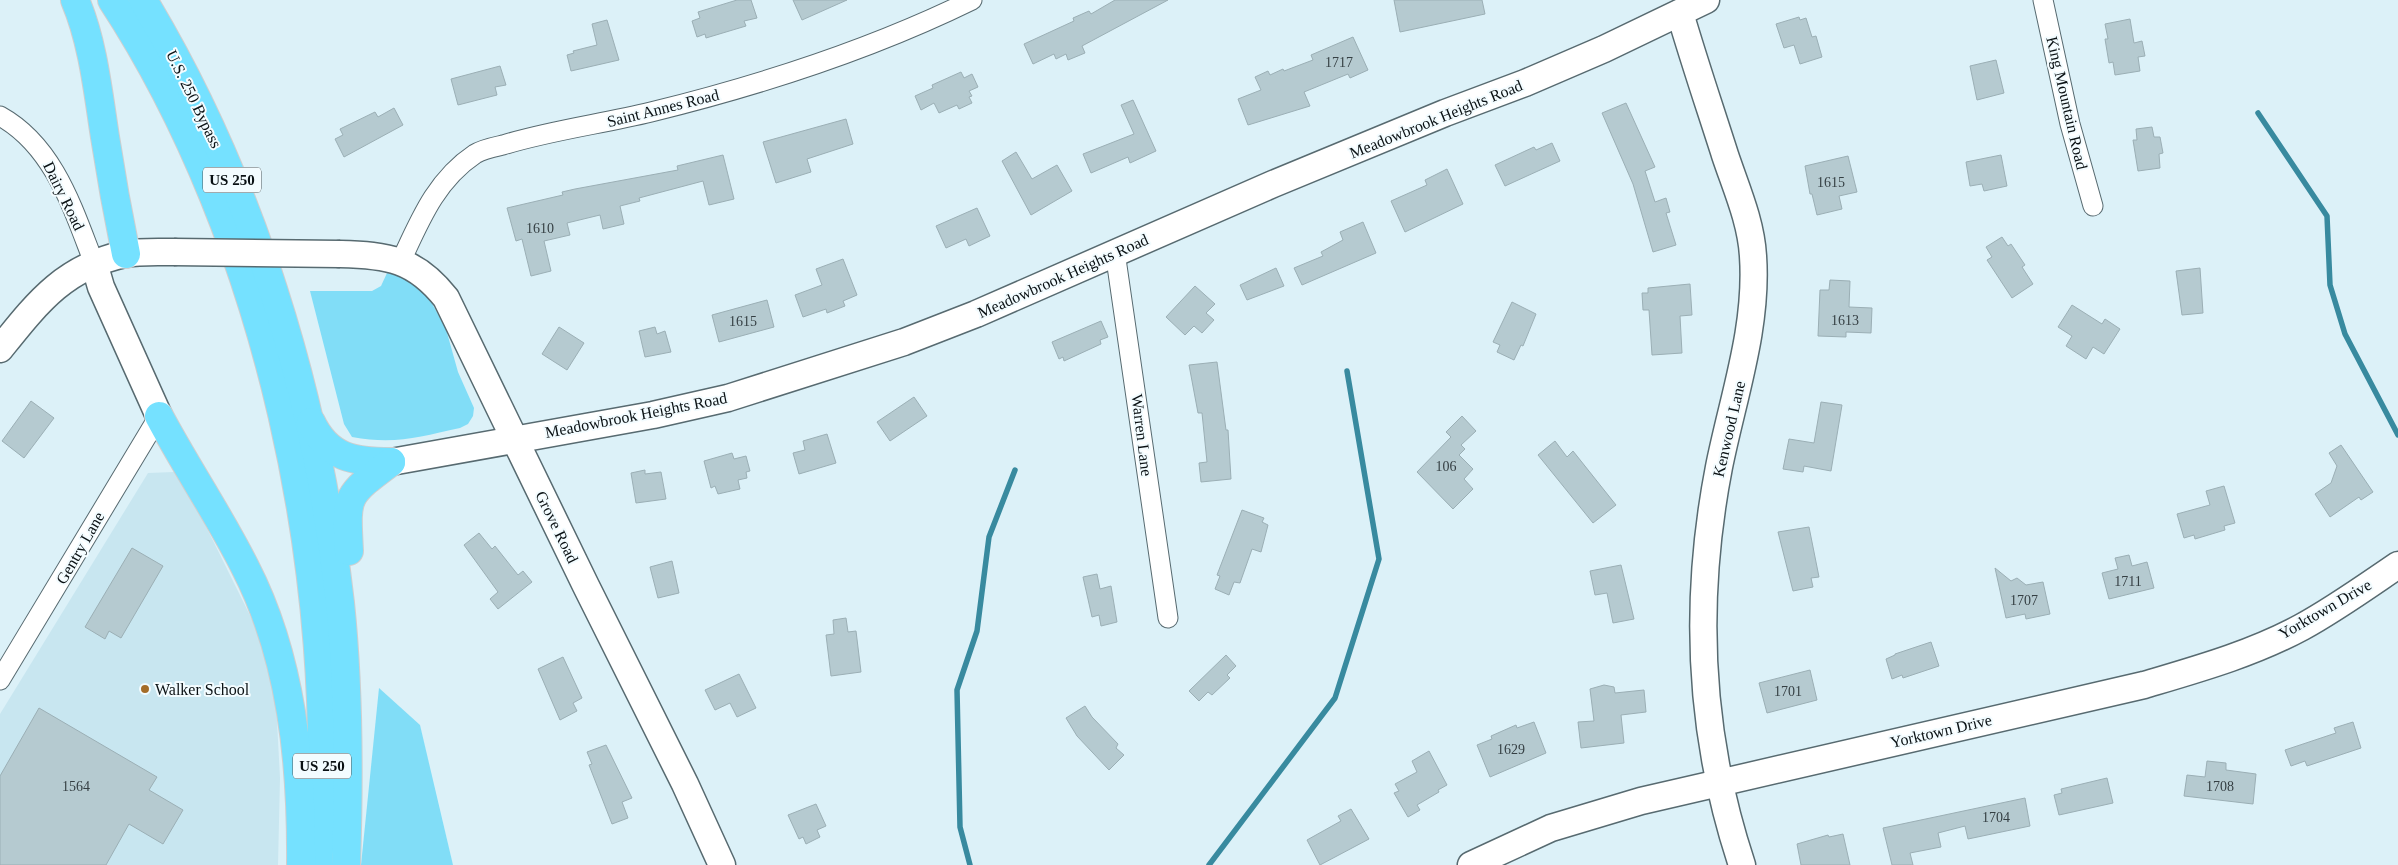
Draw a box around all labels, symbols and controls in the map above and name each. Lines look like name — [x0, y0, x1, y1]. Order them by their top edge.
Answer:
street label: King Mountain Road — [2042, 35, 2091, 171]
street label: U.S. 250 Bypass — [162, 47, 225, 151]
house number: 1717 — [1325, 55, 1353, 70]
street label: Meadowbrook Heights Road — [1347, 76, 1525, 162]
street label: Saint Annes Road — [605, 86, 721, 130]
street label: Dairy Road — [39, 159, 88, 234]
road number: US 250 — [203, 168, 261, 192]
house number: 1615 — [1817, 175, 1845, 190]
house number: 1610 — [526, 221, 554, 236]
street label: Meadowbrook Heights Road — [975, 231, 1151, 322]
house number: 1613 — [1831, 313, 1859, 328]
house number: 1615 — [729, 314, 757, 329]
street label: Kenwood Lane — [1710, 379, 1748, 479]
street label: Meadowbrook Heights Road — [544, 389, 729, 442]
street label: Warren Lane — [1129, 393, 1155, 477]
house number: 106 — [1436, 459, 1457, 474]
street label: Grove Road — [532, 488, 582, 566]
street label: Gentry Lane — [53, 509, 108, 588]
house number: 1711 — [2114, 574, 2142, 589]
street label: Yorktown Drive — [2276, 576, 2374, 642]
house number: 1707 — [2010, 593, 2038, 608]
place label: Walker School — [155, 681, 250, 698]
marker: Walker School — [139, 683, 151, 695]
house number: 1701 — [1774, 684, 1802, 699]
street label: Yorktown Drive — [1889, 711, 1993, 751]
house number: 1629 — [1497, 742, 1525, 757]
road number: US 250 — [293, 754, 351, 778]
house number: 1564 — [62, 779, 90, 794]
house number: 1708 — [2206, 779, 2234, 794]
house number: 1704 — [1982, 810, 2010, 825]

